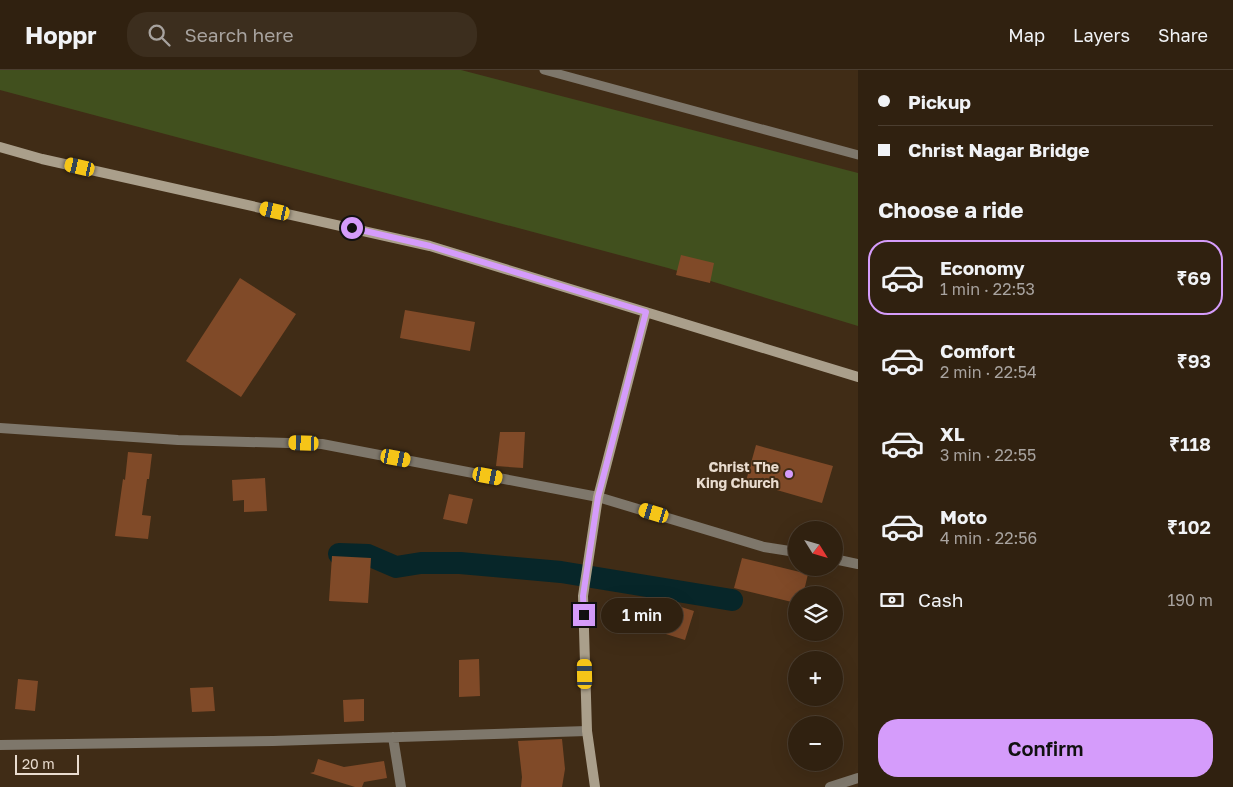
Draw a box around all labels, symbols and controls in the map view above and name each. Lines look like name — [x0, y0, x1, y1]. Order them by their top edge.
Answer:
search box — [127, 12, 477, 57]
text: Hoppr — [25, 20, 97, 49]
icon: search — [145, 21, 173, 49]
text: Search here — [185, 23, 293, 46]
text: Map — [1008, 24, 1045, 46]
text: Layers — [1073, 24, 1130, 46]
text: Share — [1158, 24, 1208, 46]
text: Pickup — [908, 90, 971, 113]
text: Christ Nagar Bridge — [908, 138, 1089, 161]
car — [63, 156, 96, 178]
text: Choose a ride — [878, 196, 1024, 223]
car — [258, 200, 291, 222]
route start — [341, 217, 363, 239]
icon: car — [880, 255, 925, 300]
text: Economy — [940, 256, 1025, 279]
text: ₹69 — [1176, 266, 1211, 289]
text: 1 min · 22:53 — [940, 279, 1035, 299]
icon: car — [880, 338, 925, 383]
text: Comfort — [940, 339, 1015, 362]
text: ₹93 — [1177, 349, 1211, 372]
text: 2 min · 22:54 — [940, 362, 1037, 382]
icon: car — [880, 421, 925, 466]
text: XL — [940, 422, 965, 445]
text: ₹118 — [1169, 432, 1211, 455]
car — [288, 435, 319, 451]
text: 3 min · 22:55 — [940, 445, 1036, 465]
car — [379, 448, 412, 468]
place label: Christ The King Church — [696, 458, 779, 491]
car — [471, 466, 504, 486]
marker: Christ The King Church — [783, 468, 795, 480]
car — [637, 501, 670, 525]
icon: car — [880, 504, 925, 549]
text: Moto — [940, 505, 987, 528]
text: ₹102 — [1167, 515, 1211, 538]
north arrow — [788, 521, 842, 576]
map controls — [788, 521, 843, 771]
text: 4 min · 22:56 — [940, 528, 1037, 548]
button: layers — [788, 586, 843, 641]
icon: cash — [878, 586, 906, 614]
text: Cash — [918, 588, 963, 611]
text: 190 m — [1167, 590, 1213, 610]
callout: 1 min — [602, 598, 684, 632]
route end — [573, 604, 595, 626]
text: 1 min — [622, 605, 662, 625]
button: + — [788, 651, 843, 706]
car — [577, 659, 592, 689]
button: − — [788, 716, 843, 771]
button: Confirm — [878, 719, 1213, 777]
scale bar — [15, 752, 79, 775]
text: 20 m — [22, 755, 55, 772]

